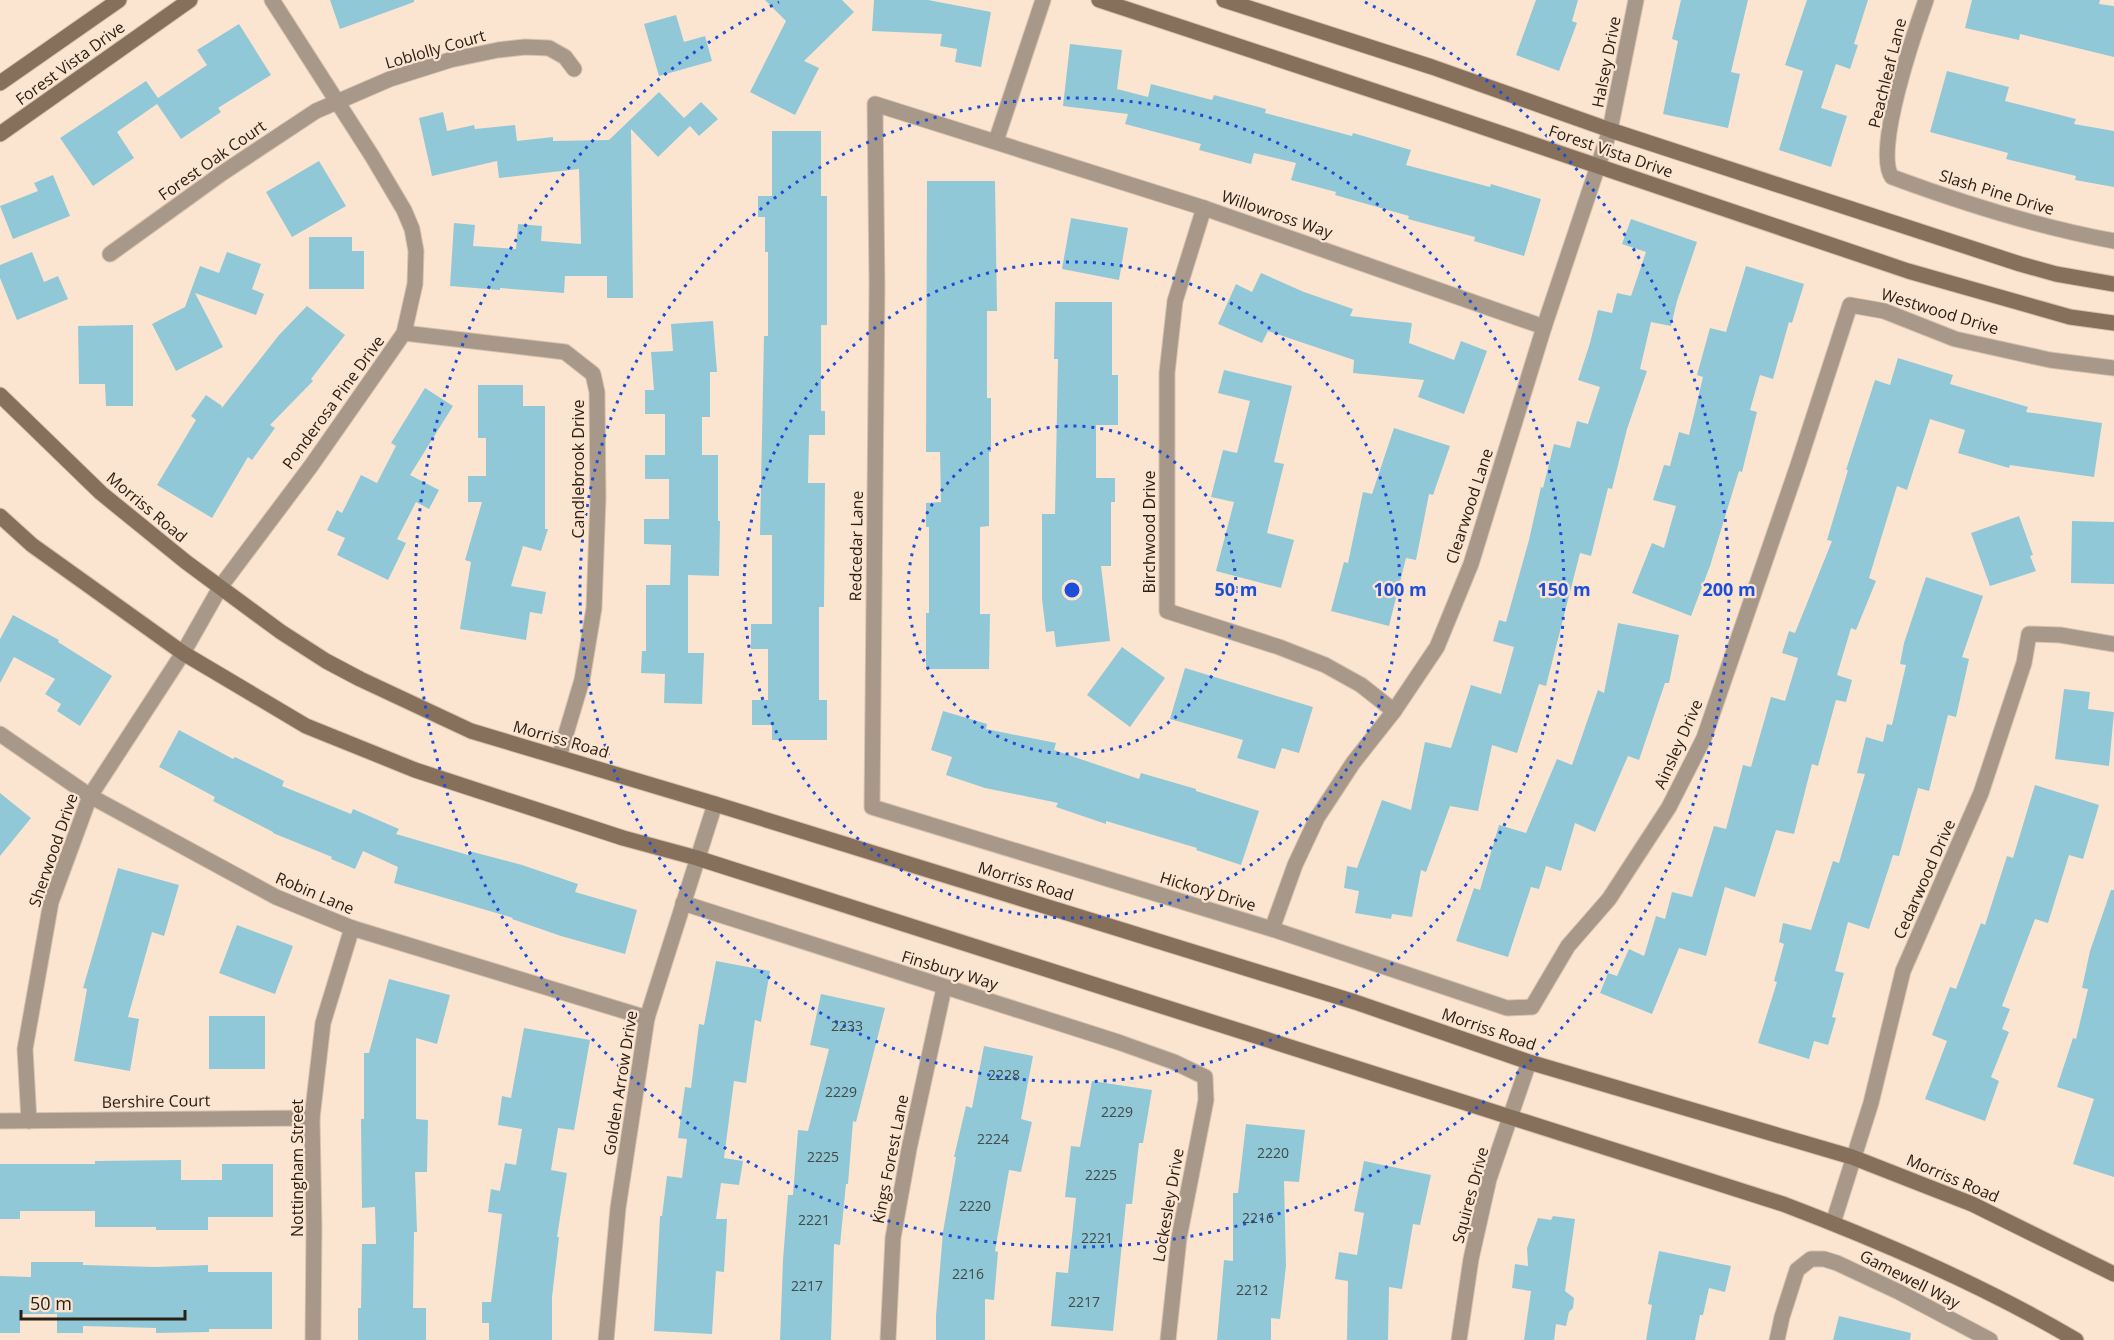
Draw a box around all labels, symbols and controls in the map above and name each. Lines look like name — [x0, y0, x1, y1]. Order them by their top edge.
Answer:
street label: Halsey Drive — [1586, 14, 1626, 110]
street label: Forest Vista Drive — [11, 16, 129, 110]
street label: Peachleaf Lane — [1863, 16, 1911, 130]
street label: Loblolly Court — [382, 24, 488, 74]
street label: Forest Oak Court — [154, 115, 270, 205]
street label: Forest Vista Drive — [1546, 119, 1676, 183]
street label: Slash Pine Drive — [1937, 164, 2057, 220]
street label: Willowross Way — [1218, 185, 1336, 244]
street label: Westwood Drive — [1879, 283, 2001, 339]
street label: Ponderosa Pine Drive — [277, 331, 389, 473]
street label: Candlebrook Drive — [567, 400, 589, 538]
street label: Clearwood Lane — [1440, 445, 1498, 567]
street label: Morriss Road — [102, 467, 192, 547]
street label: Birchwood Drive — [1138, 470, 1160, 594]
street label: Redcedar Lane — [844, 490, 868, 602]
text: 50 m — [1215, 577, 1257, 601]
text: 100 m — [1373, 577, 1427, 601]
text: 150 m — [1537, 577, 1591, 601]
text: 200 m — [1702, 577, 1756, 601]
centre of rings — [1062, 580, 1082, 600]
street label: Ainsley Drive — [1648, 696, 1708, 792]
street label: Morriss Road — [511, 715, 611, 763]
street label: Sherwood Drive — [23, 790, 83, 910]
street label: Cedarwood Drive — [1888, 816, 1960, 942]
street label: Morriss Road — [976, 856, 1076, 906]
street label: Hickory Drive — [1157, 866, 1259, 916]
street label: Robin Lane — [272, 867, 358, 919]
street label: Finsbury Way — [899, 945, 1002, 995]
street label: Morriss Road — [1439, 1003, 1539, 1055]
street label: Golden Arrow Drive — [598, 1009, 642, 1157]
house number: 2233 — [831, 1016, 863, 1035]
house number: 2228 — [988, 1065, 1020, 1084]
house number: 2229 — [825, 1082, 857, 1101]
street label: Bershire Court — [101, 1089, 211, 1113]
street label: Kings Forest Lane — [867, 1093, 913, 1225]
street label: Nottingham Street — [286, 1099, 308, 1237]
house number: 2229 — [1101, 1102, 1133, 1121]
house number: 2224 — [977, 1129, 1009, 1148]
house number: 2220 — [1257, 1143, 1289, 1162]
street label: Squires Drive — [1447, 1144, 1493, 1246]
street label: Lockesley Drive — [1147, 1146, 1189, 1264]
house number: 2225 — [807, 1147, 839, 1166]
street label: Morriss Road — [1903, 1149, 2003, 1207]
house number: 2225 — [1085, 1165, 1117, 1184]
house number: 2220 — [959, 1196, 991, 1215]
house number: 2216 — [1242, 1208, 1274, 1227]
house number: 2221 — [798, 1210, 830, 1229]
house number: 2221 — [1081, 1228, 1113, 1247]
street label: Gamewell Way — [1856, 1244, 1965, 1314]
house number: 2216 — [952, 1264, 984, 1283]
house number: 2217 — [791, 1276, 823, 1295]
house number: 2212 — [1236, 1280, 1268, 1299]
scale bar — [21, 1283, 184, 1321]
text: 50 m — [30, 1291, 72, 1315]
house number: 2217 — [1068, 1292, 1100, 1311]

